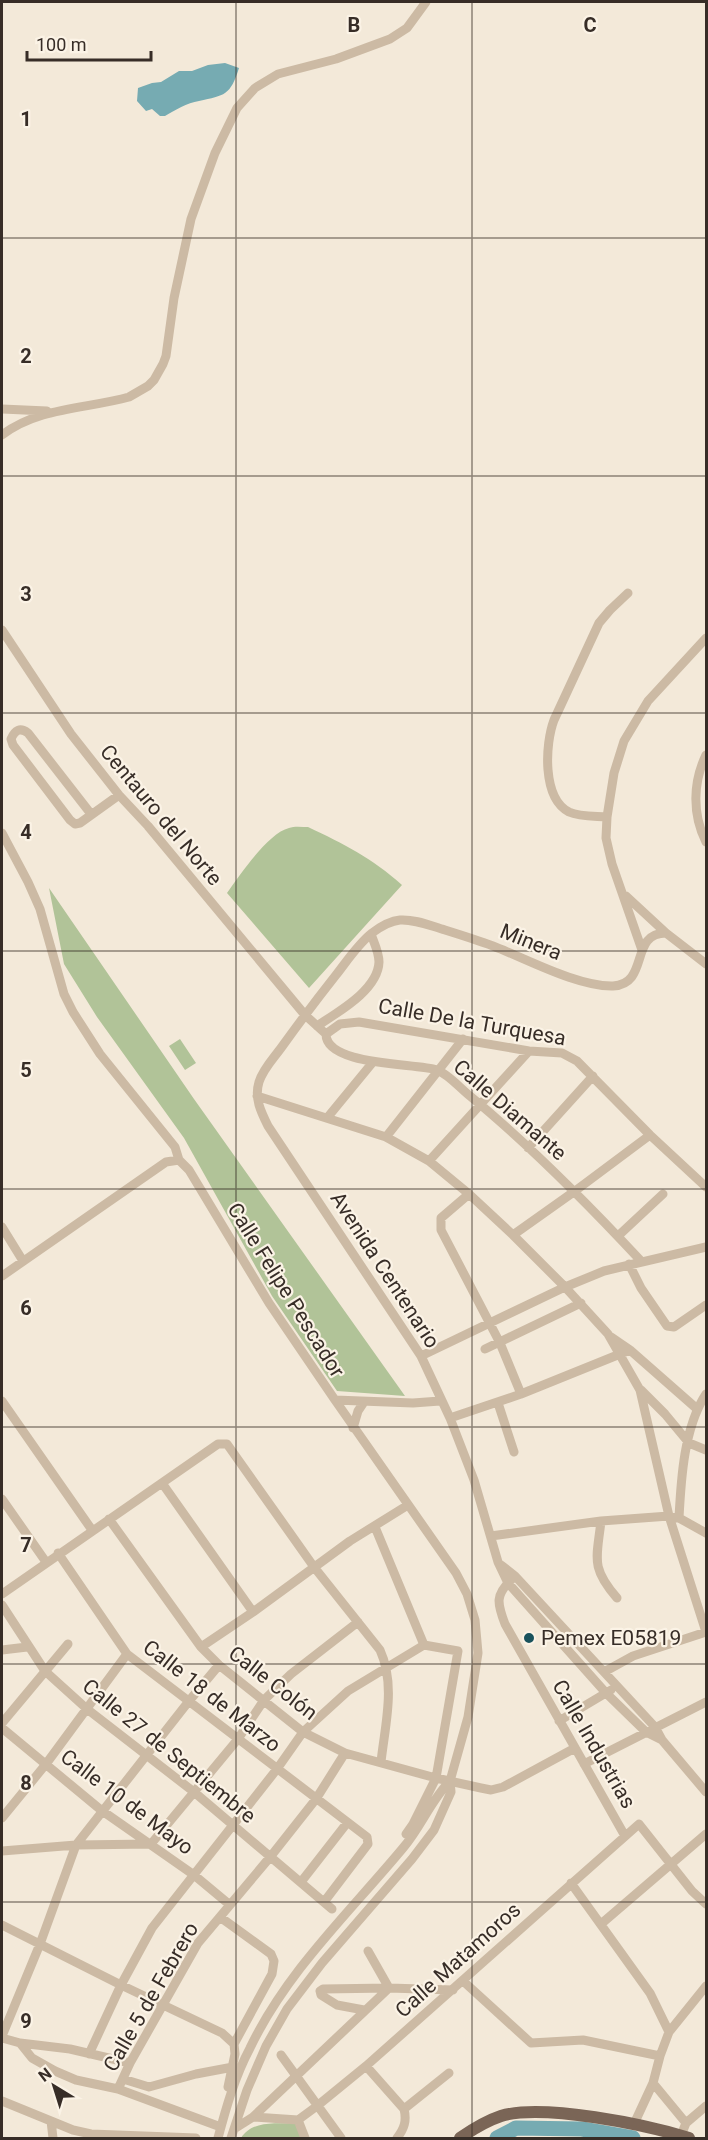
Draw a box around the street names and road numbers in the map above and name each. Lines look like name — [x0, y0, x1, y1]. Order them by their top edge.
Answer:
street label: Centauro del Norte — [95, 740, 227, 890]
street label: Minera — [497, 919, 565, 965]
street label: Calle De la Turquesa — [376, 994, 568, 1050]
street label: Calle Diamante — [449, 1055, 571, 1165]
street label: Avenida Centenario — [326, 1187, 444, 1353]
street label: Calle Felipe Pescador — [223, 1198, 349, 1382]
street label: Calle 18 de Marzo — [139, 1635, 285, 1757]
street label: Calle Colón — [224, 1641, 322, 1725]
street label: Calle 27 de Septiembre — [78, 1674, 260, 1828]
street label: Calle Industrias — [547, 1675, 641, 1813]
street label: Calle 10 de Mayo — [56, 1744, 198, 1860]
street label: Calle Matamoros — [391, 1898, 525, 2022]
street label: Calle 5 de Febrero — [99, 1918, 203, 2076]

